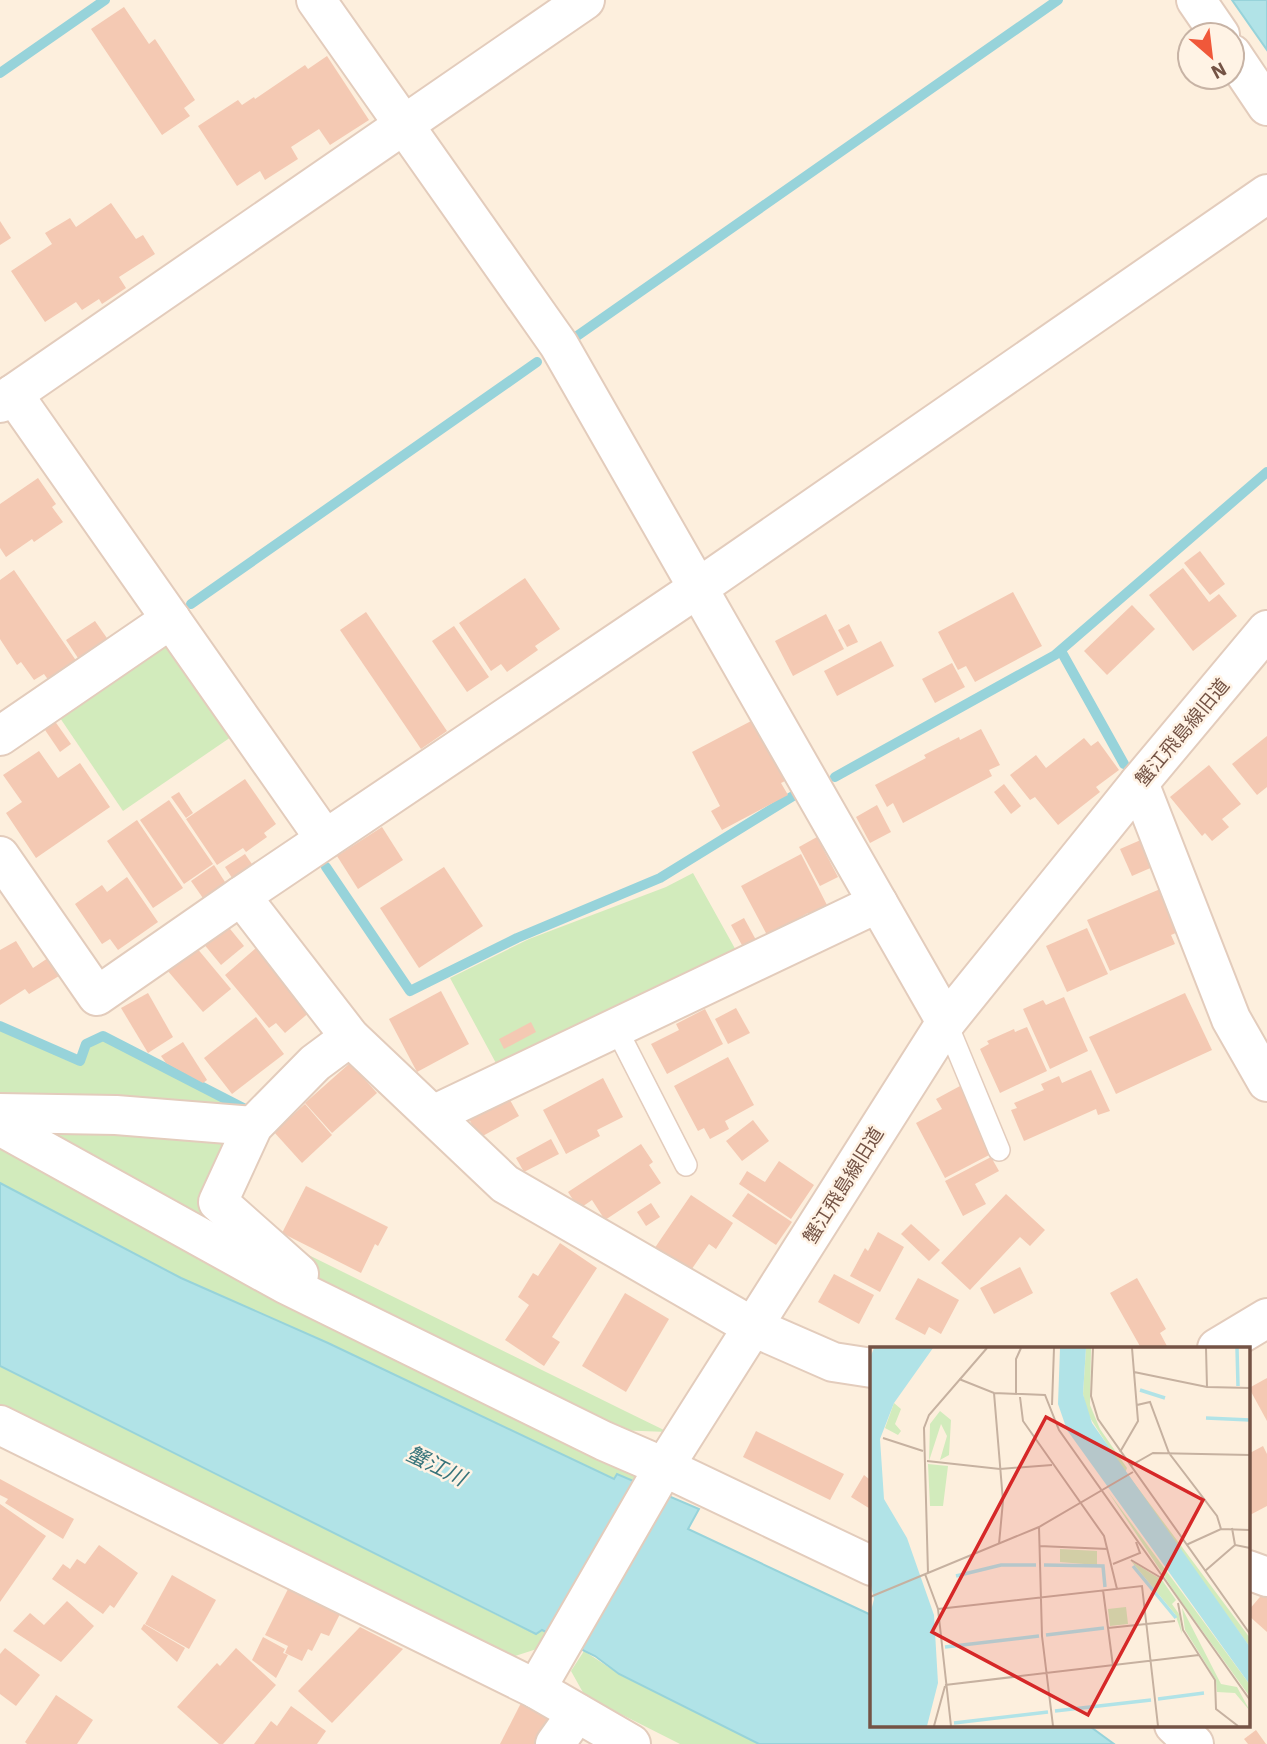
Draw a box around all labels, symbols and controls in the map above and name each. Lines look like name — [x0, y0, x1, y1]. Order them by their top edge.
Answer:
north arrow — [1176, 21, 1246, 91]
text: N — [1207, 57, 1231, 85]
street label: 蟹江飛島線旧道 — [1130, 673, 1234, 791]
street label: 蟹江飛島線旧道 — [798, 1122, 888, 1248]
inset map — [870, 1347, 1250, 1726]
water label: 蟹江川 — [402, 1439, 473, 1492]

